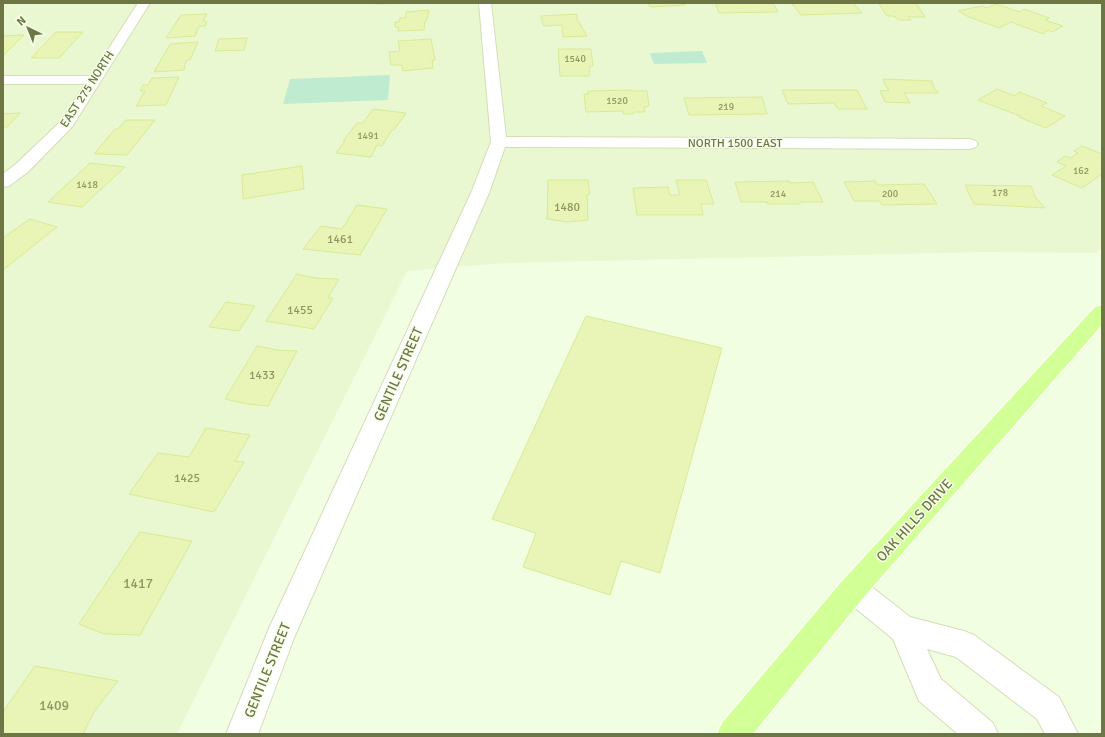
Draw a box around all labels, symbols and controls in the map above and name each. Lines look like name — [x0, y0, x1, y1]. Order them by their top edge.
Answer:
north arrow — [8, 8, 48, 48]
text: N — [14, 14, 29, 28]
street label: EAST 275 NORTH — [57, 48, 118, 130]
house number: 1540 — [564, 53, 586, 65]
house number: 1520 — [606, 95, 628, 107]
house number: 219 — [718, 101, 734, 113]
house number: 1491 — [357, 130, 379, 142]
street label: NORTH 1500 EAST — [688, 136, 782, 151]
house number: 162 — [1073, 165, 1089, 177]
house number: 1418 — [76, 179, 98, 191]
house number: 178 — [992, 187, 1008, 199]
house number: 214 — [770, 188, 787, 200]
house number: 200 — [882, 188, 898, 200]
house number: 1480 — [554, 200, 580, 215]
house number: 1461 — [327, 232, 353, 247]
house number: 1455 — [287, 303, 313, 318]
street label: GENTILE STREET — [370, 324, 427, 424]
house number: 1433 — [249, 368, 275, 383]
house number: 1425 — [174, 471, 200, 486]
street label: OAK HILLS DRIVE — [873, 475, 956, 565]
house number: 1417 — [123, 575, 153, 592]
street label: GENTILE STREET — [241, 620, 294, 720]
house number: 1409 — [39, 697, 69, 714]

